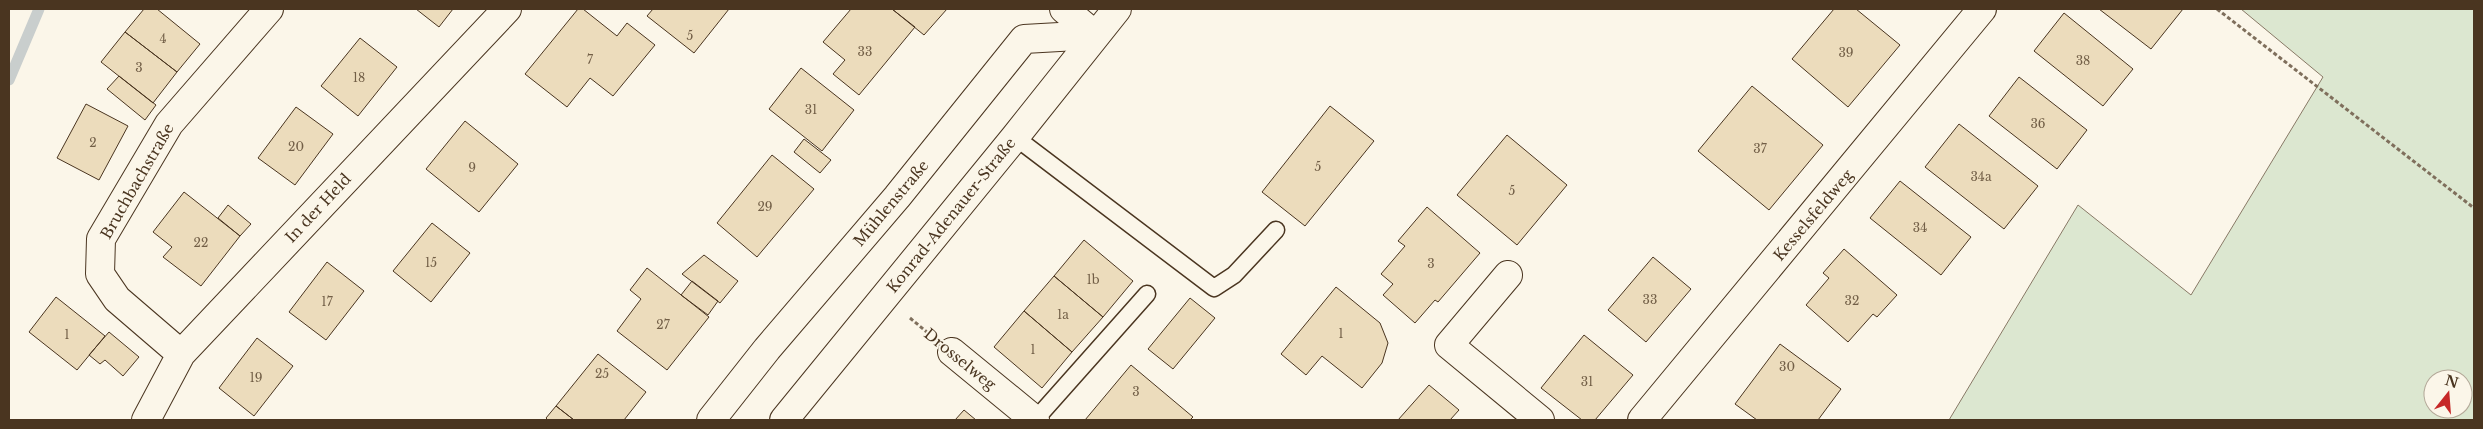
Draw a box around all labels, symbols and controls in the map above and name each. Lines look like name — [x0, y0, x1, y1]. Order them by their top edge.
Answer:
house number: 5 — [687, 28, 694, 43]
house number: 4 — [159, 31, 167, 46]
house number: 33 — [858, 44, 872, 59]
house number: 39 — [1838, 45, 1854, 60]
house number: 7 — [587, 52, 594, 67]
house number: 38 — [2076, 53, 2090, 68]
house number: 3 — [135, 60, 143, 75]
house number: 18 — [353, 70, 365, 85]
house number: 31 — [805, 102, 817, 117]
house number: 36 — [2030, 116, 2046, 131]
street label: Bruchbachstraße — [96, 120, 178, 242]
street label: Konrad-Adenauer-Straße — [883, 134, 1019, 296]
house number: 2 — [89, 135, 97, 150]
house number: 20 — [288, 139, 304, 154]
house number: 37 — [1753, 141, 1768, 156]
street label: Mühlenstraße — [849, 156, 933, 250]
house number: 5 — [1315, 159, 1322, 174]
house number: 9 — [468, 160, 476, 175]
street label: Kesselsfeldweg — [1769, 165, 1857, 265]
street label: In der Held — [281, 169, 355, 247]
house number: 34a — [1970, 169, 1992, 184]
house number: 5 — [1509, 183, 1516, 198]
house number: 29 — [757, 199, 773, 214]
house number: 34 — [1913, 220, 1927, 235]
house number: 22 — [194, 235, 208, 250]
house number: 15 — [425, 255, 437, 270]
house number: 3 — [1427, 256, 1435, 271]
house number: 1b — [1086, 272, 1100, 287]
house number: 33 — [1643, 292, 1657, 307]
house number: 32 — [1845, 293, 1859, 308]
house number: 17 — [321, 294, 334, 309]
house number: 1a — [1057, 307, 1069, 322]
house number: 27 — [656, 317, 671, 332]
street label: Drosselweg — [920, 324, 1001, 394]
house number: 1 — [1338, 326, 1344, 341]
house number: 1 — [64, 327, 70, 342]
house number: 1 — [1030, 342, 1036, 357]
house number: 30 — [1779, 359, 1795, 374]
house number: 25 — [595, 366, 609, 381]
north arrow — [2423, 369, 2473, 419]
house number: 19 — [249, 370, 263, 385]
text: N — [2443, 371, 2461, 392]
house number: 31 — [1581, 374, 1593, 389]
house number: 3 — [1132, 384, 1140, 399]

